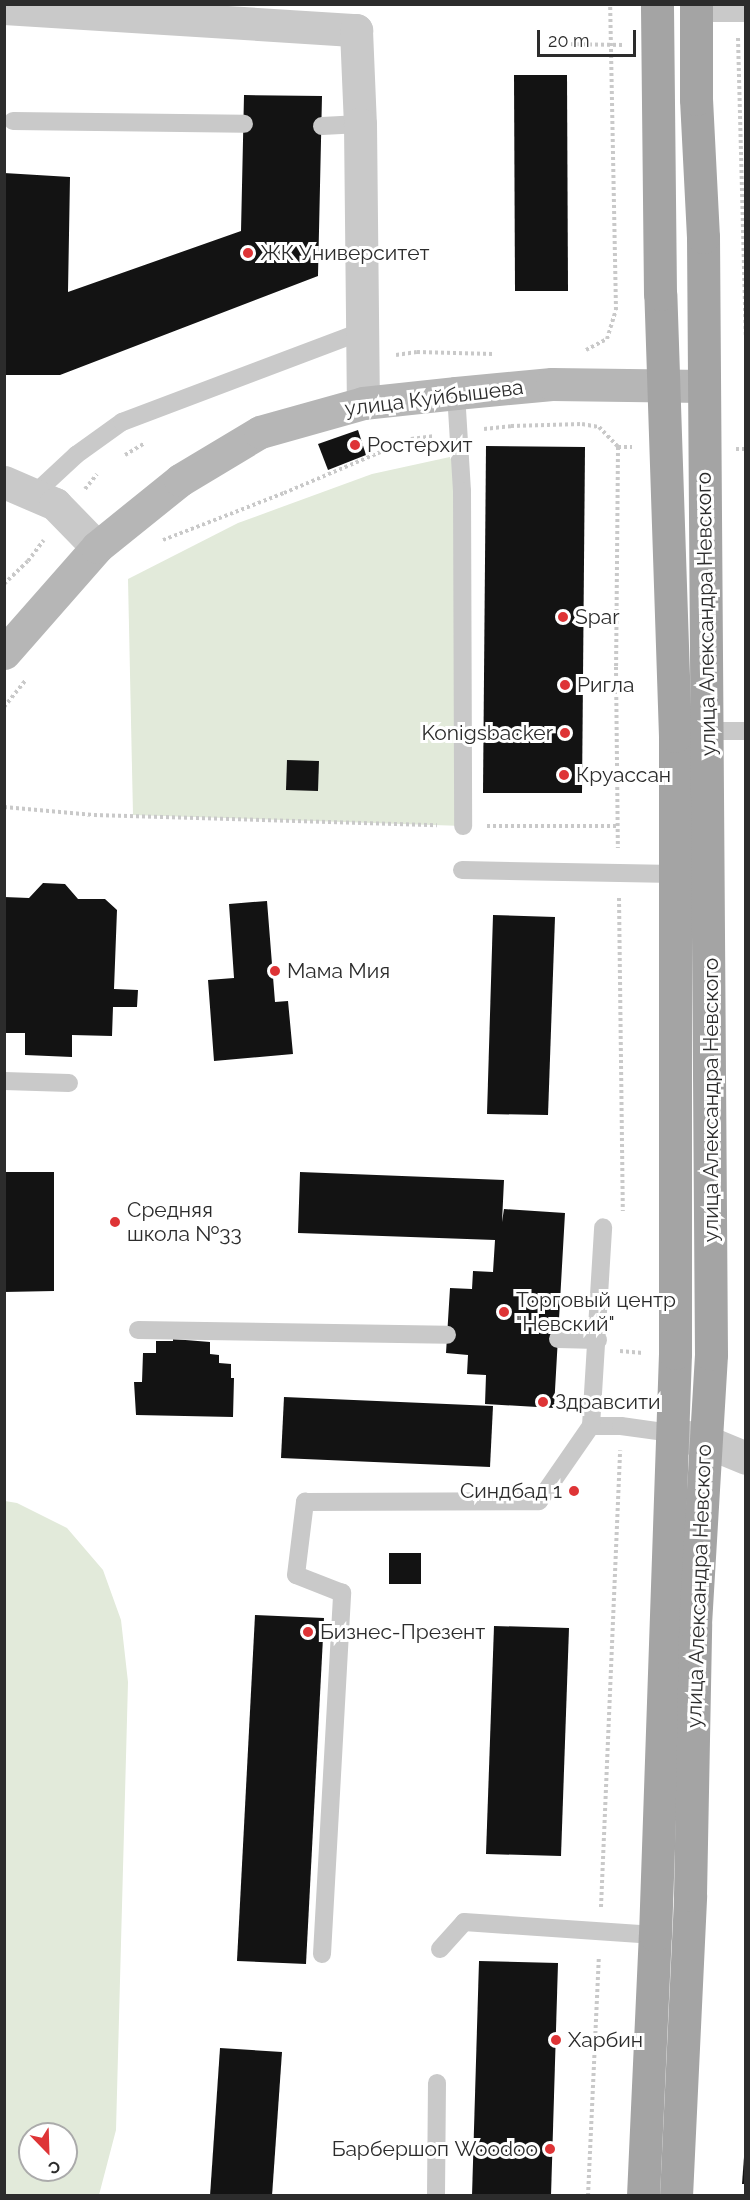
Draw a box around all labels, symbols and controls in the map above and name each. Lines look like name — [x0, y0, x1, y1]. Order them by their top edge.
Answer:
scale bar — [540, 18, 639, 56]
text: 20 m — [548, 30, 590, 51]
place label: ЖК Университет — [260, 240, 430, 266]
marker: ЖК Университет — [241, 246, 255, 260]
street label: улица Куйбышева — [343, 375, 525, 421]
place label: Ростерхит — [367, 432, 472, 458]
marker: Ростерхит — [348, 438, 362, 452]
street label: улица Александра Невского — [691, 471, 721, 757]
place label: Spar — [575, 604, 620, 630]
marker: Spar — [556, 610, 570, 624]
place label: Ригла — [577, 672, 634, 698]
marker: Ригла — [558, 678, 572, 692]
place label: Konigsbacker — [422, 720, 553, 746]
marker: Konigsbacker — [558, 726, 572, 740]
place label: Круассан — [576, 762, 671, 788]
marker: Круассан — [557, 768, 571, 782]
street label: улица Александра Невского — [698, 957, 724, 1243]
place label: Мама Мия — [287, 958, 390, 984]
marker: Мама Мия — [268, 964, 282, 978]
place label: Средняя школа №33 — [127, 1197, 242, 1247]
marker: Средняя школа №33 — [108, 1215, 122, 1229]
place label: Торговый центр "Невский" — [516, 1287, 676, 1337]
marker: Торговый центр "Невский" — [497, 1305, 511, 1319]
place label: Здравсити — [555, 1389, 660, 1415]
marker: Здравсити — [536, 1395, 550, 1409]
street label: улица Александра Невского — [681, 1443, 717, 1729]
place label: Синдбад 1 — [460, 1478, 562, 1504]
marker: Синдбад 1 — [567, 1484, 581, 1498]
place label: Бизнес-Презент — [320, 1619, 485, 1645]
marker: Бизнес-Презент — [301, 1625, 315, 1639]
place label: Харбин — [568, 2027, 643, 2053]
marker: Харбин — [549, 2033, 563, 2047]
north arrow — [18, 2122, 78, 2182]
place label: Барбершоп Woodoo — [332, 2136, 538, 2162]
marker: Барбершоп Woodoo — [543, 2142, 557, 2156]
text: С — [46, 2156, 63, 2178]

